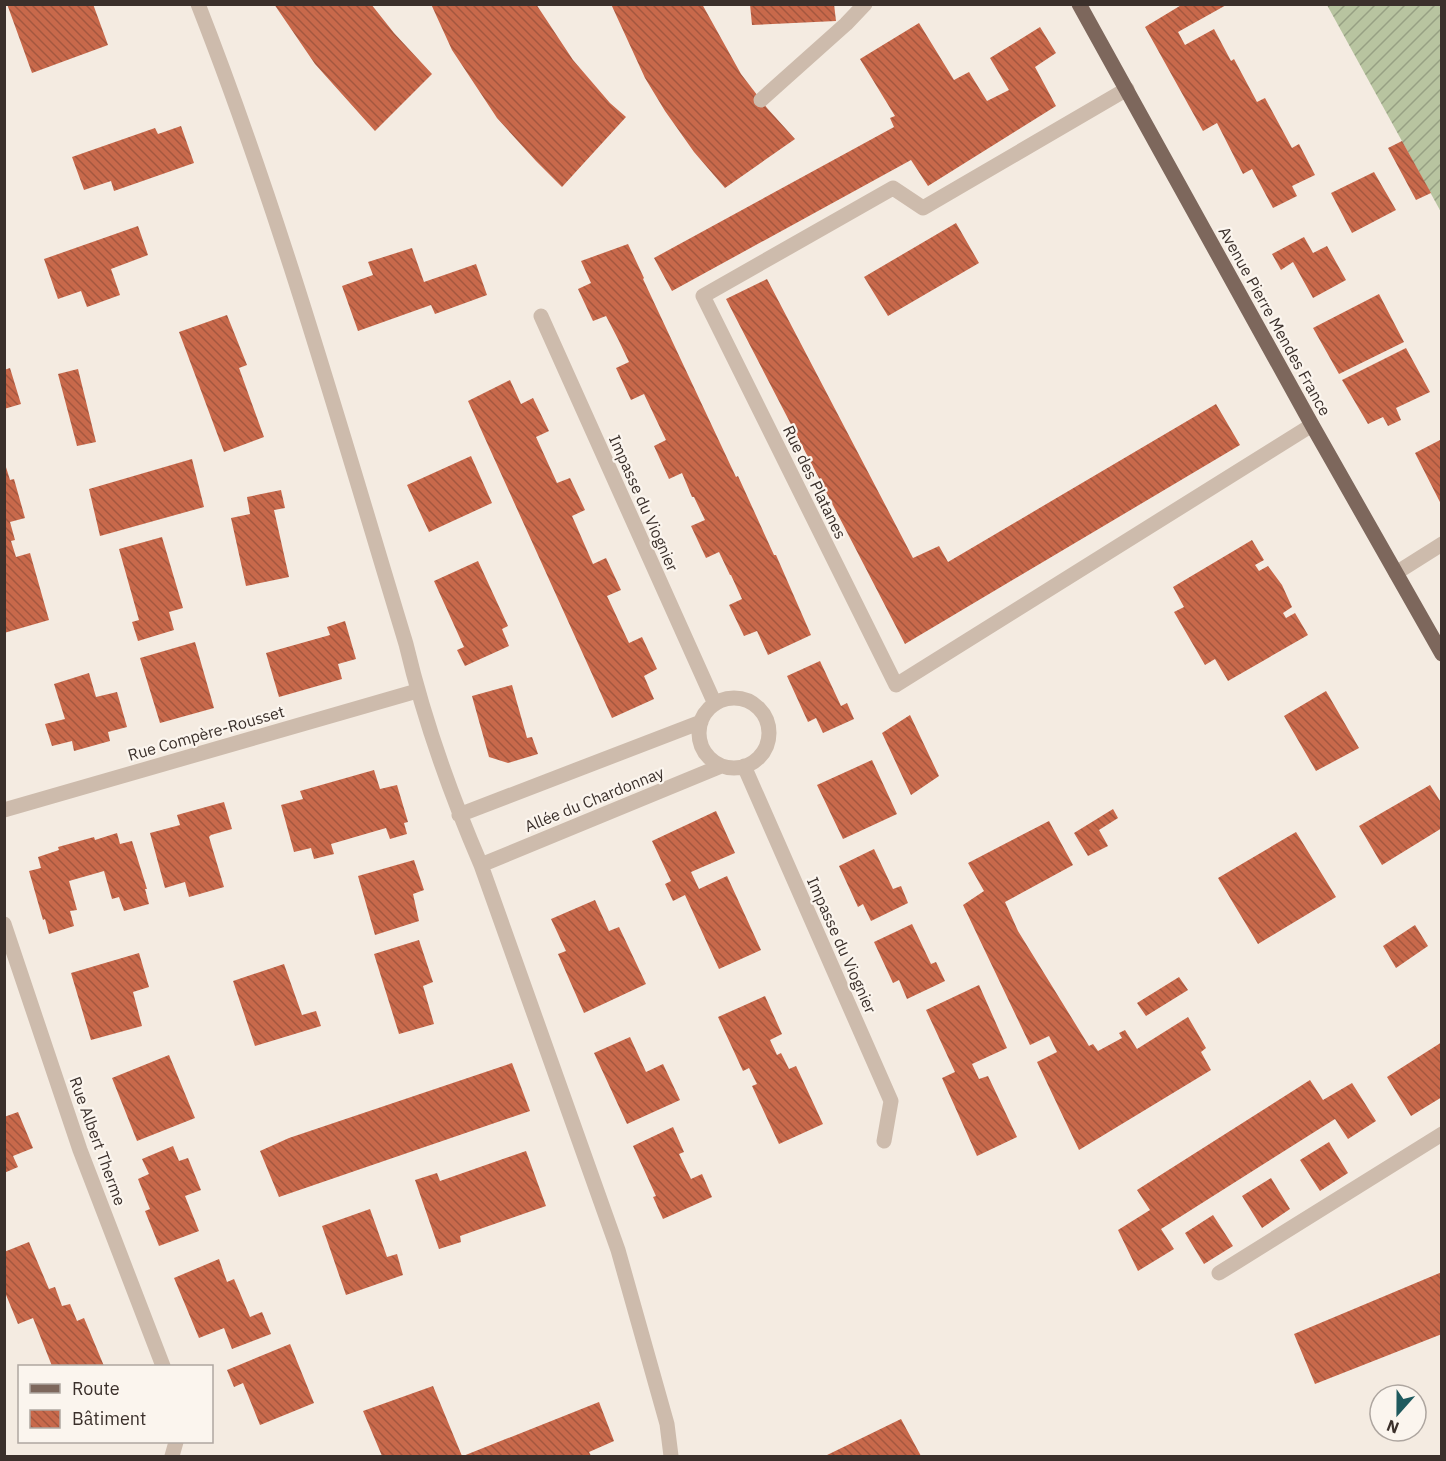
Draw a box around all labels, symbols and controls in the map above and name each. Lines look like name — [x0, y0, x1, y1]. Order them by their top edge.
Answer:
street label: Avenue Pierre Mendes France — [1215, 223, 1336, 419]
street label: Rue des Platanes — [779, 422, 851, 542]
street label: Impasse du Viognier — [605, 432, 683, 574]
street label: Rue Compère-Rousset — [125, 701, 287, 765]
street label: Allée du Chardonnay — [521, 762, 667, 836]
street label: Impasse du Viognier — [803, 874, 881, 1016]
street label: Rue Albert Therme — [65, 1074, 131, 1208]
legend — [18, 1365, 213, 1443]
text: Route — [72, 1377, 120, 1400]
north arrow — [1368, 1383, 1428, 1443]
text: Bâtiment — [72, 1407, 146, 1430]
text: N — [1384, 1416, 1402, 1438]

